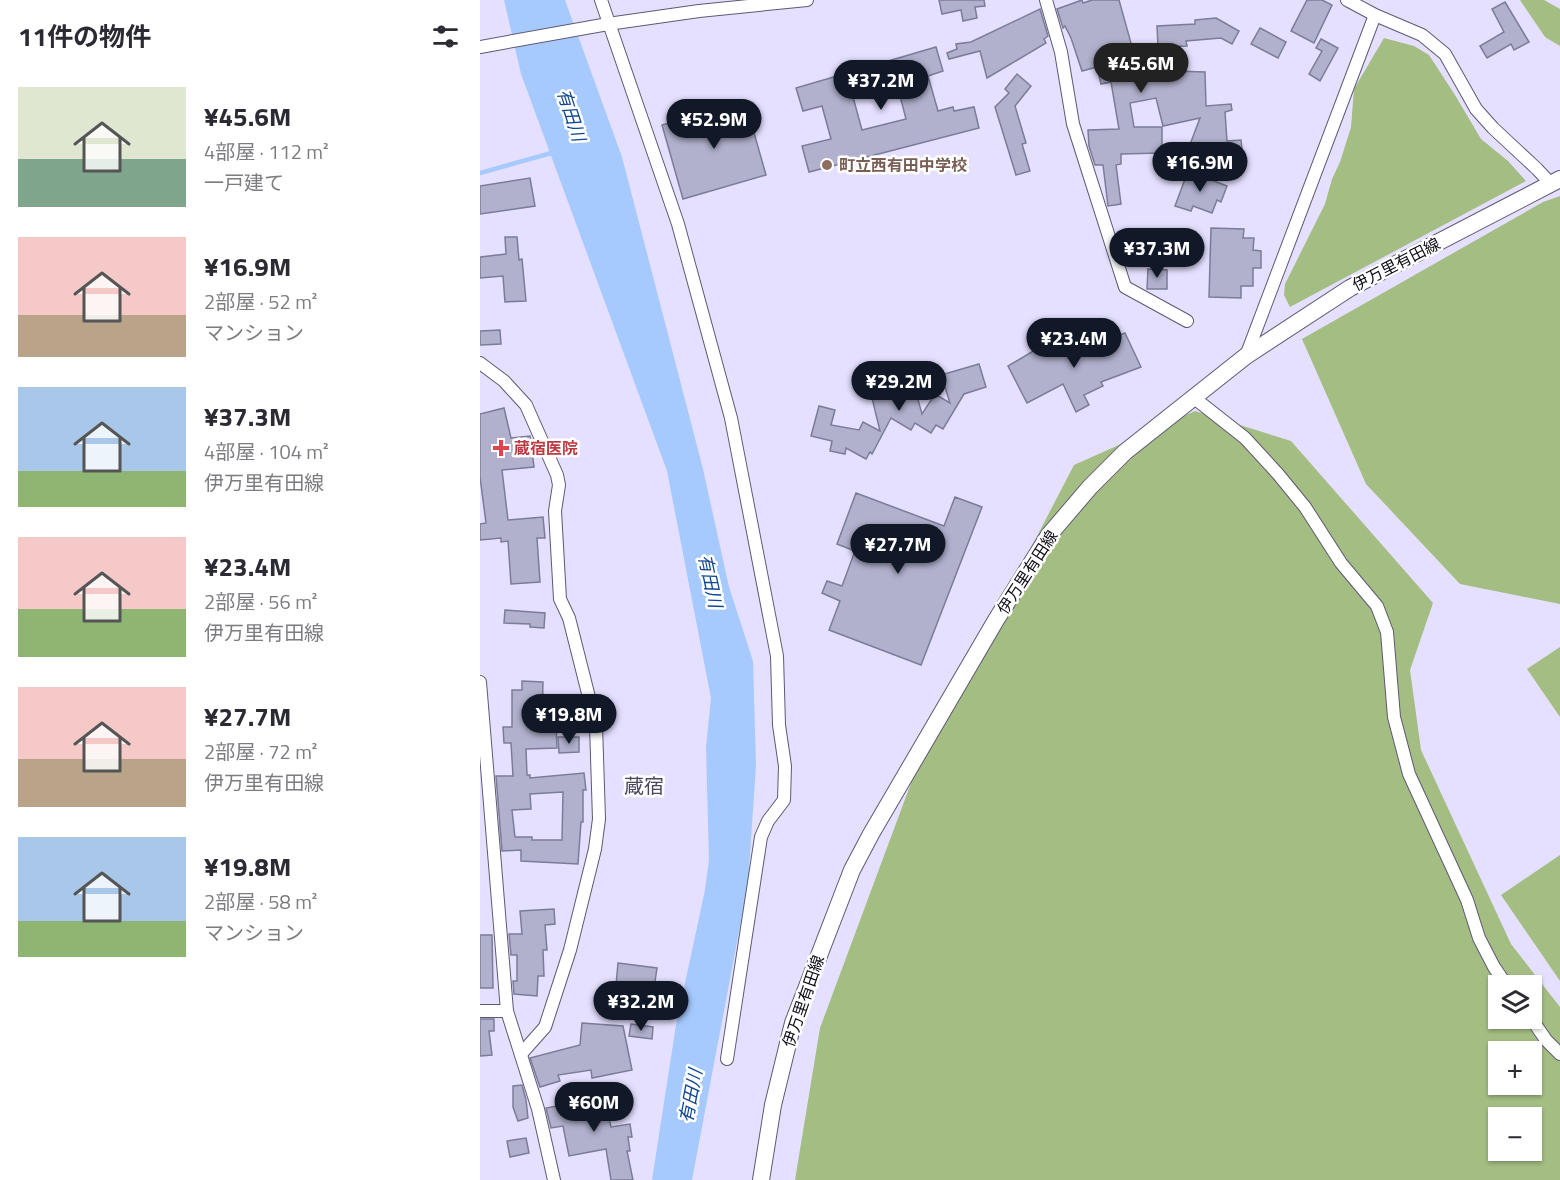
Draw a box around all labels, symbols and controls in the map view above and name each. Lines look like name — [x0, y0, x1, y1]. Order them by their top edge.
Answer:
text: 11件の物件 — [18, 17, 151, 56]
icon: filters — [429, 20, 462, 53]
pin: ¥45.6M — [1092, 43, 1190, 94]
text: ¥45.6M — [1107, 47, 1175, 78]
pin: ¥37.2M — [832, 60, 930, 111]
text: ¥37.2M — [847, 64, 915, 95]
water label: 有田川 — [550, 85, 593, 147]
text: ¥45.6M — [204, 97, 291, 136]
pin: ¥52.9M — [665, 99, 763, 150]
text: ¥52.9M — [680, 103, 748, 134]
icon: home — [66, 111, 138, 183]
text: 4部屋 · 112 m² — [204, 136, 329, 167]
pin: ¥16.9M — [1151, 142, 1249, 193]
text: ¥16.9M — [1166, 146, 1234, 177]
place label: 町立西有田中学校 — [839, 153, 967, 177]
marker: 町立西有田中学校 — [820, 158, 834, 172]
text: 一戸建て — [204, 167, 284, 198]
pin: ¥37.3M — [1108, 228, 1206, 279]
text: ¥37.3M — [1123, 232, 1191, 263]
street label: 伊万里有田線 — [1348, 232, 1444, 296]
text: ¥16.9M — [204, 247, 291, 286]
icon: home — [66, 261, 138, 333]
text: 2部屋 · 52 m² — [204, 286, 317, 317]
text: マンション — [204, 317, 304, 348]
pin: ¥23.4M — [1025, 318, 1123, 369]
text: ¥23.4M — [1040, 322, 1108, 353]
pin: ¥29.2M — [850, 361, 948, 412]
text: ¥29.2M — [865, 365, 933, 396]
text: ¥37.3M — [204, 397, 291, 436]
icon: home — [66, 411, 138, 483]
text: 4部屋 · 104 m² — [204, 436, 329, 467]
place label: 蔵宿医院 — [514, 436, 578, 460]
marker: 蔵宿医院 — [492, 439, 510, 457]
text: 伊万里有田線 — [204, 467, 324, 498]
pin: ¥27.7M — [849, 524, 947, 575]
street label: 伊万里有田線 — [991, 525, 1063, 619]
text: ¥27.7M — [864, 528, 932, 559]
text: ¥23.4M — [204, 547, 291, 586]
water label: 有田川 — [692, 552, 730, 612]
icon: home — [66, 561, 138, 633]
text: 2部屋 · 56 m² — [204, 586, 317, 617]
text: 伊万里有田線 — [204, 617, 324, 648]
pin: ¥19.8M — [520, 694, 618, 745]
text: ¥27.7M — [204, 697, 291, 736]
text: ¥19.8M — [535, 698, 603, 729]
icon: home — [66, 711, 138, 783]
text: 2部屋 · 72 m² — [204, 736, 317, 767]
text: 伊万里有田線 — [204, 767, 324, 798]
district label: 蔵宿 — [624, 770, 664, 801]
text: ¥19.8M — [204, 847, 291, 886]
icon: home — [66, 861, 138, 933]
text: 2部屋 · 58 m² — [204, 886, 317, 917]
text: マンション — [204, 917, 304, 948]
street label: 伊万里有田線 — [776, 952, 830, 1050]
map controls — [1488, 975, 1542, 1161]
button: layers — [1488, 975, 1542, 1029]
pin: ¥32.2M — [592, 981, 690, 1032]
text: ¥32.2M — [607, 985, 675, 1016]
button: + — [1488, 1041, 1542, 1095]
water label: 有田川 — [672, 1065, 709, 1125]
pin: ¥60M — [558, 1082, 630, 1133]
text: ¥60M — [569, 1086, 619, 1117]
button: − — [1488, 1107, 1542, 1161]

